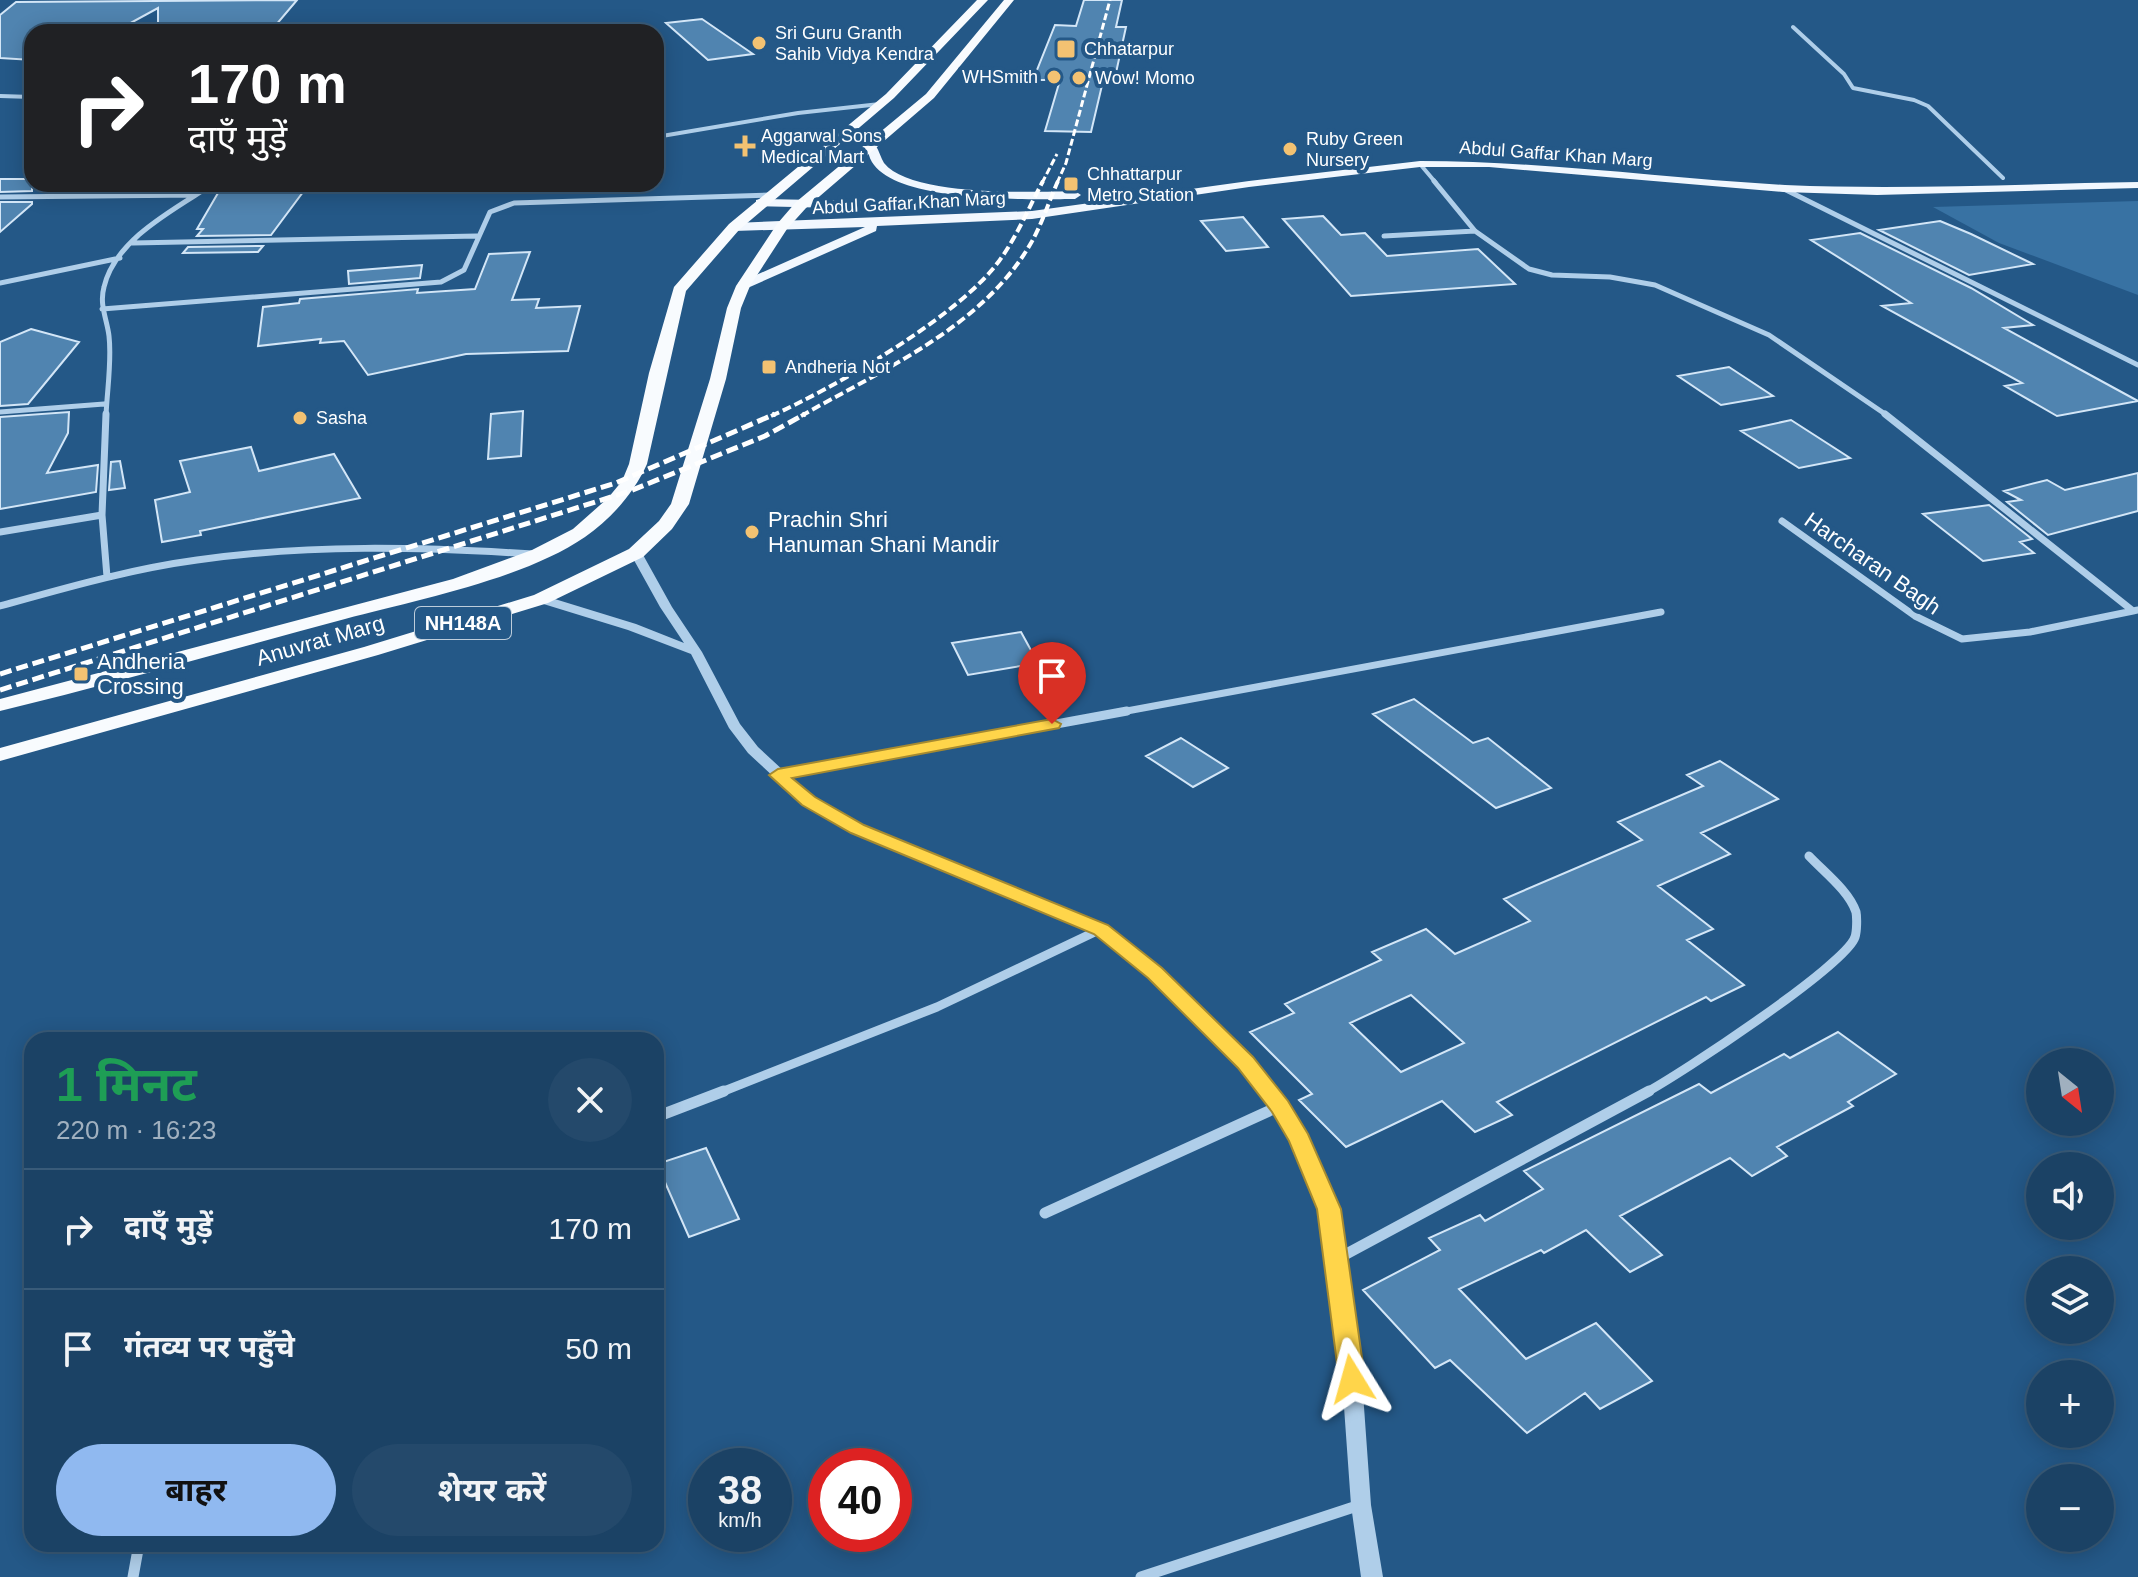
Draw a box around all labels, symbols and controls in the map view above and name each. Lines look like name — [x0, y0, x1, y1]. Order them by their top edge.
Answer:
place label: Sri Guru Granth Sahib Vidya Kendra — [775, 23, 935, 64]
marker: Sri Guru Granth Sahib Vidya Kendra — [750, 34, 768, 52]
marker: Chhatarpur — [1055, 38, 1077, 60]
place label: Chhatarpur — [1084, 39, 1174, 59]
text: 170 m — [188, 52, 347, 115]
icon: right — [56, 56, 160, 160]
place label: WHSmith — [962, 67, 1038, 87]
marker: WHSmith — [1045, 68, 1063, 86]
place label: Wow! Momo — [1095, 68, 1195, 88]
marker: Wow! Momo — [1070, 69, 1088, 87]
text: दाएँ मुड़ें — [188, 118, 287, 159]
place label: Aggarwal Sons Medical Mart — [761, 126, 882, 167]
place label: Ruby Green Nursery — [1306, 129, 1403, 170]
marker: Aggarwal Sons Medical Mart — [736, 137, 754, 155]
street label: Abdul Gaffar Khan Marg — [1459, 137, 1653, 171]
marker: Ruby Green Nursery — [1281, 140, 1299, 158]
place label: Chhattarpur Metro Station — [1087, 164, 1194, 205]
marker: Chhattarpur Metro Station — [1062, 175, 1080, 193]
street label: Abdul Gaffar Khan Marg — [812, 188, 1006, 218]
place label: Andheria Not — [785, 357, 890, 377]
marker: Andheria Not — [760, 358, 778, 376]
place label: Sasha — [316, 408, 368, 428]
marker: Sasha — [291, 409, 309, 427]
place label: Prachin Shri Hanuman Shani Mandir — [768, 507, 999, 557]
street label: Harcharan Bagh — [1800, 507, 1946, 620]
marker: Prachin Shri Hanuman Shani Mandir — [743, 523, 761, 541]
road number: NH148A — [415, 607, 511, 639]
street label: Anuvrat Marg — [253, 610, 387, 671]
pin — [1018, 642, 1086, 724]
place label: Andheria Crossing — [97, 649, 186, 699]
icon: arrive — [1030, 654, 1074, 698]
marker: Andheria Crossing — [72, 665, 90, 683]
north arrow — [2026, 1048, 2114, 1136]
map controls — [2026, 1048, 2114, 1552]
text: 1 मिनट — [56, 1058, 197, 1111]
button: close — [548, 1058, 632, 1142]
text: 220 m · 16:23 — [56, 1115, 216, 1145]
button: sound — [2026, 1152, 2114, 1240]
icon: right — [56, 1207, 100, 1251]
text: दाएँ मुड़ें — [124, 1210, 213, 1243]
text: 170 m — [549, 1212, 632, 1245]
button: layers — [2026, 1256, 2114, 1344]
icon: arrive — [56, 1327, 100, 1371]
text: गंतव्य पर पहुँचे — [124, 1330, 295, 1363]
text: 50 m — [565, 1332, 632, 1365]
position arrow — [1310, 1337, 1394, 1421]
button: + — [2026, 1360, 2114, 1448]
button: बाहर — [56, 1444, 336, 1536]
button: शेयर करें — [352, 1444, 632, 1536]
speed limit sign: 40 — [808, 1448, 912, 1552]
button: − — [2026, 1464, 2114, 1552]
text: 38 — [718, 1468, 762, 1512]
text: km/h — [718, 1509, 762, 1531]

